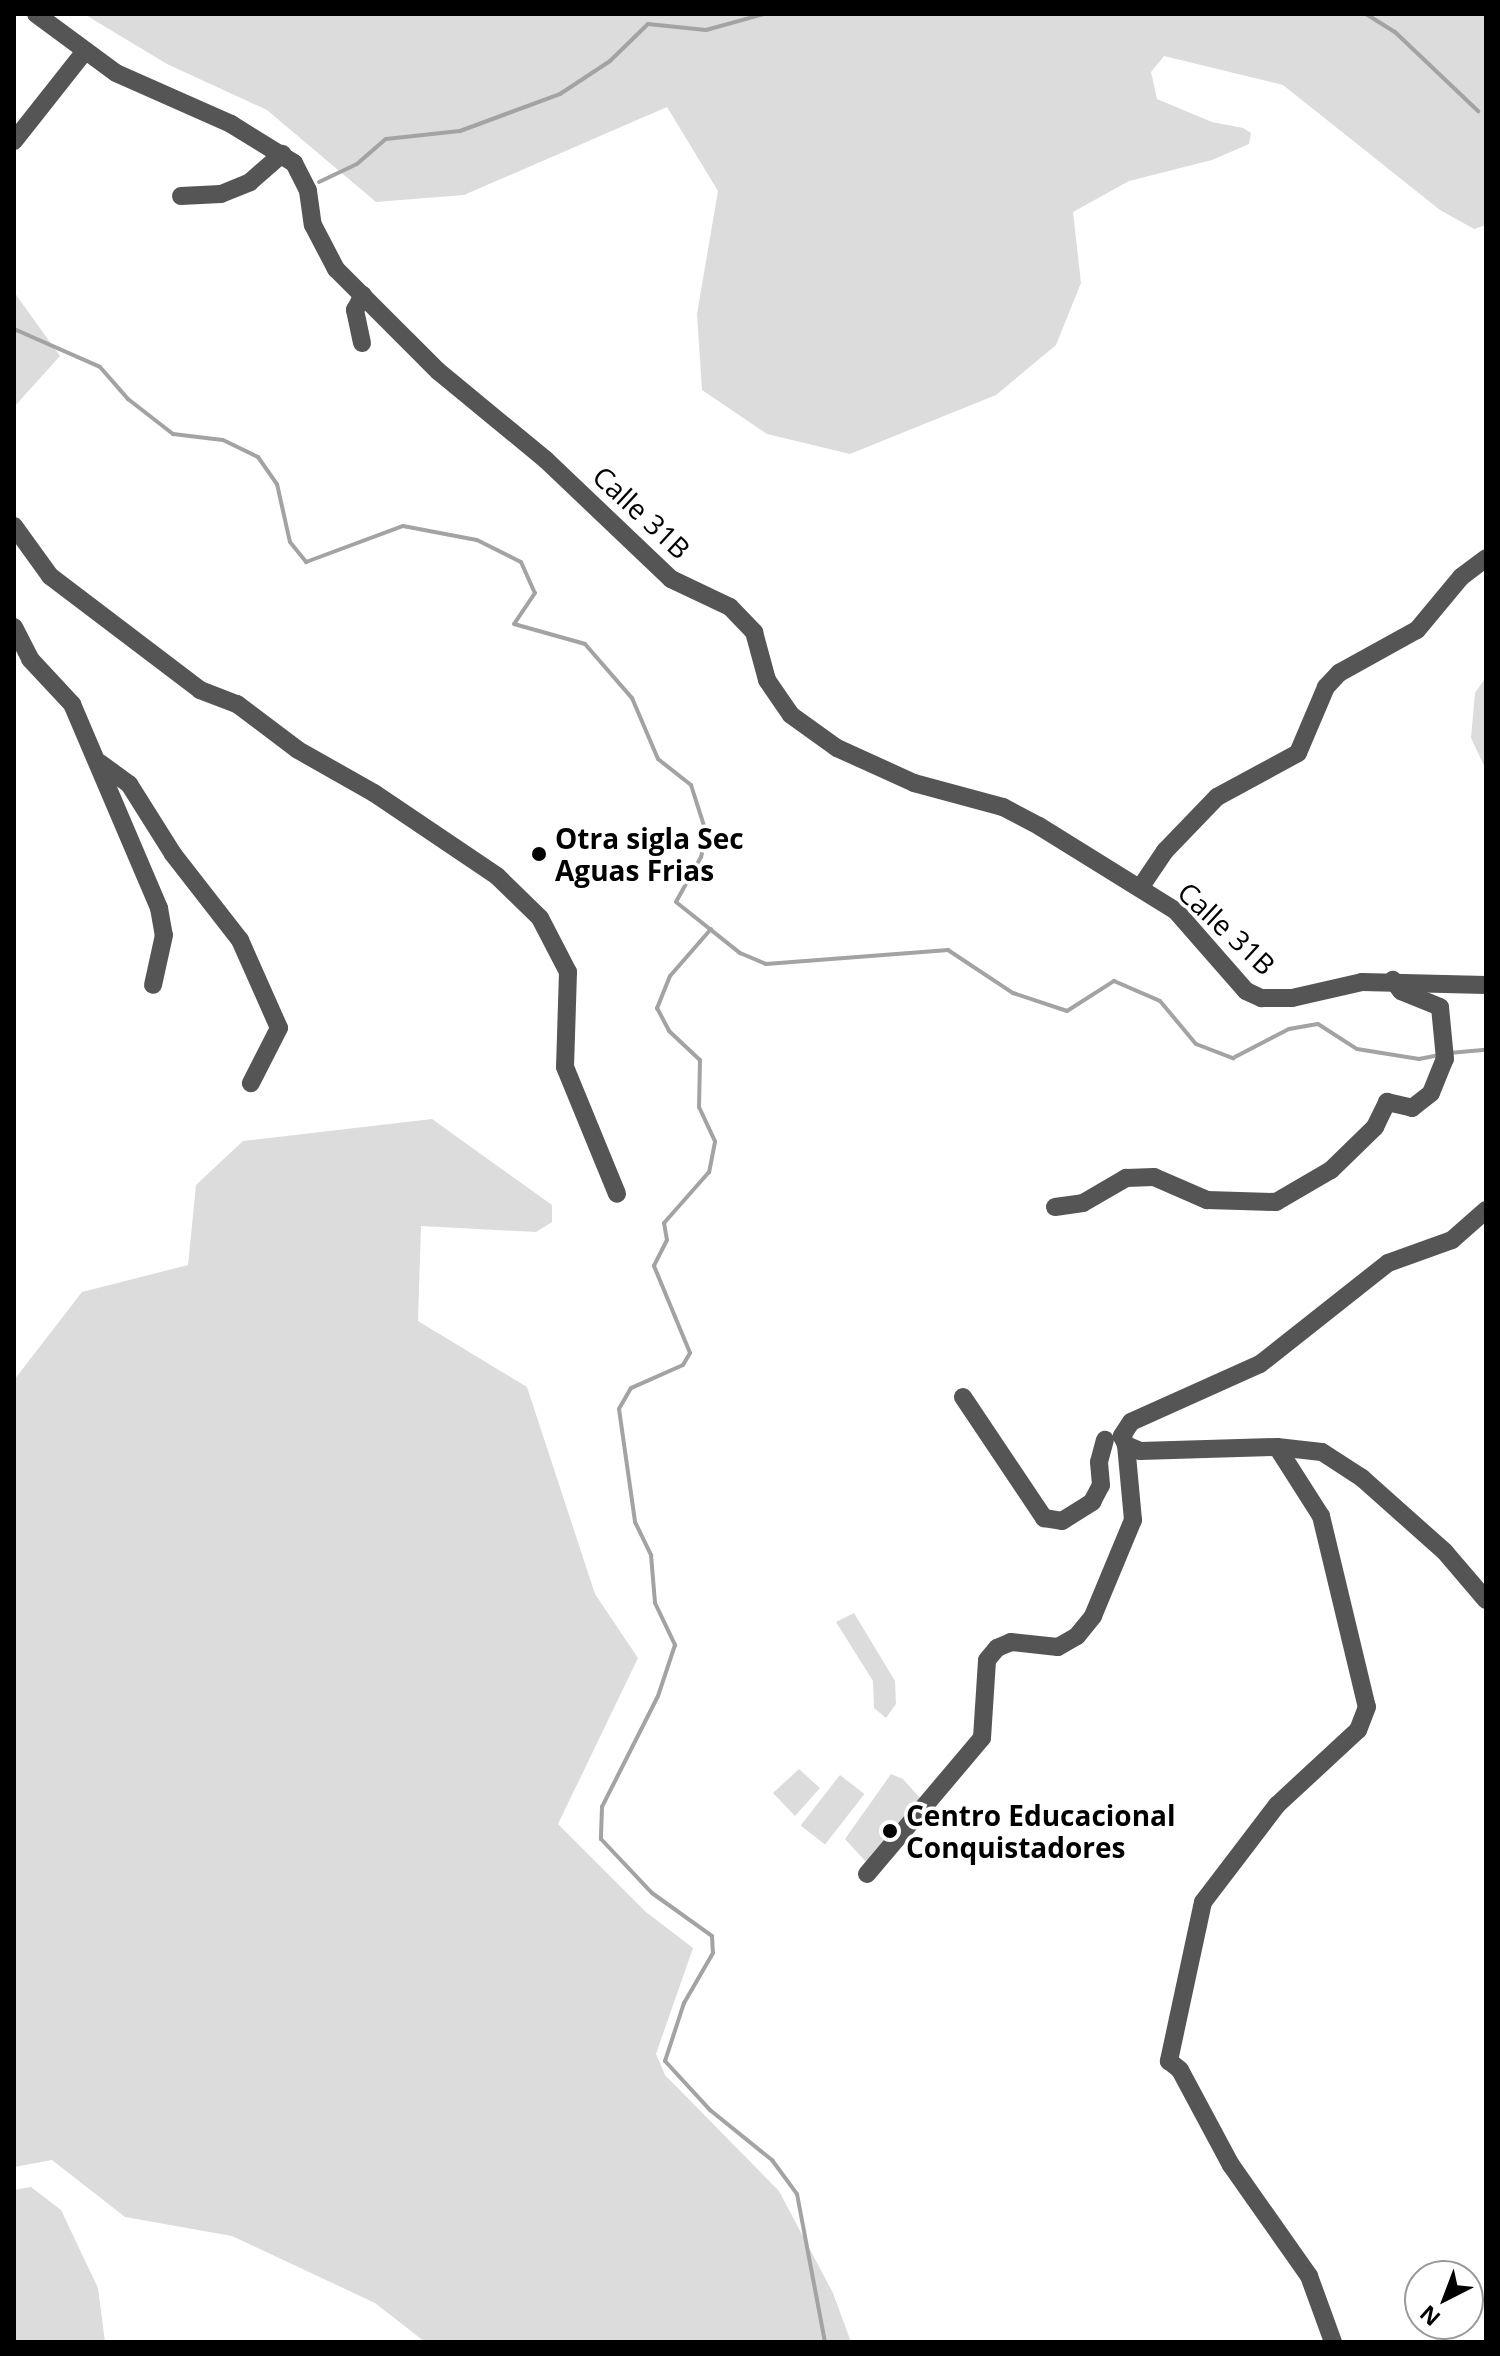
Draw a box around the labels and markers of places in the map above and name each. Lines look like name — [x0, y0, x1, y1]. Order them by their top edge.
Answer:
place label: Otra sigla Sec Aguas Frias — [555, 821, 744, 887]
marker: Otra sigla Sec Aguas Frias — [530, 845, 548, 863]
place label: Centro Educacional Conquistadores — [906, 1798, 1176, 1864]
marker: Centro Educacional Conquistadores — [881, 1822, 899, 1840]

